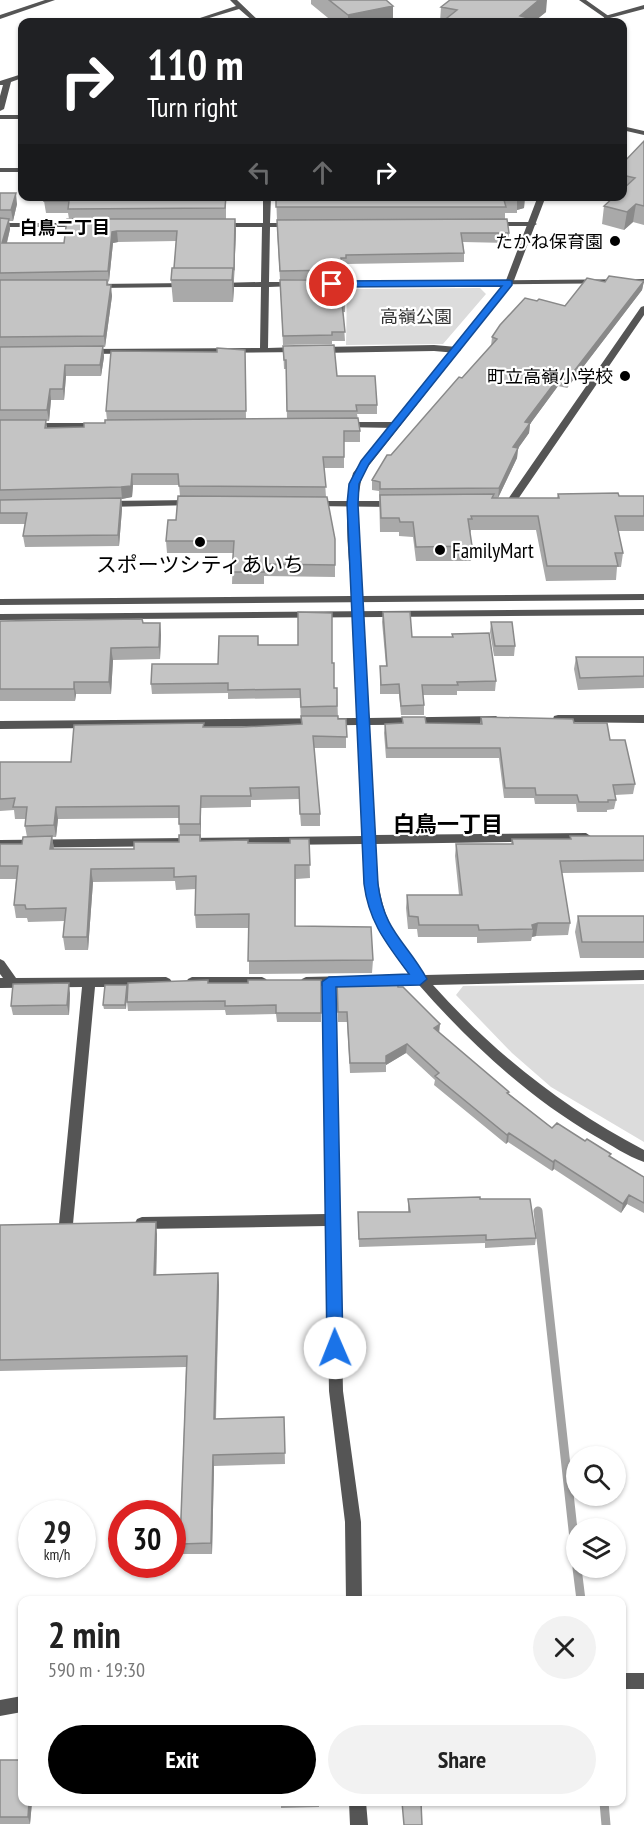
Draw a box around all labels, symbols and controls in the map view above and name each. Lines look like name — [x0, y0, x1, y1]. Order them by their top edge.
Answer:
text: 110 m — [147, 37, 244, 92]
icon: right — [48, 42, 126, 120]
text: Turn right — [147, 90, 238, 124]
icon: left — [243, 156, 276, 189]
icon: ahead — [306, 156, 339, 189]
icon: right — [369, 156, 402, 189]
district label: 白鳥二丁目 — [20, 216, 110, 239]
place label: たかね保育園 — [495, 230, 603, 253]
marker: たかね保育園 — [608, 234, 622, 248]
pin — [306, 258, 357, 309]
icon: arrive — [315, 267, 348, 300]
park label: 高嶺公園 — [380, 305, 452, 328]
place label: 町立高嶺小学校 — [487, 365, 613, 388]
marker: 町立高嶺小学校 — [618, 369, 632, 383]
marker: スポーツシティあいち — [193, 535, 207, 549]
place label: FamilyMart — [452, 537, 534, 564]
marker: FamilyMart — [433, 543, 447, 557]
place label: スポーツシティあいち — [96, 551, 304, 578]
district label: 白鳥一丁目 — [393, 810, 503, 838]
position arrow — [303, 1316, 367, 1380]
map controls — [566, 1446, 626, 1578]
button: search — [566, 1446, 626, 1506]
speed limit sign: 30 — [108, 1500, 186, 1578]
text: 29 — [43, 1512, 71, 1551]
button: layers — [566, 1518, 626, 1578]
text: km/h — [44, 1545, 70, 1564]
text: 2 min — [48, 1611, 121, 1658]
button: close — [533, 1616, 596, 1679]
text: 590 m · 19:30 — [48, 1657, 145, 1683]
button: Exit — [48, 1725, 316, 1794]
button: Share — [328, 1725, 596, 1794]

